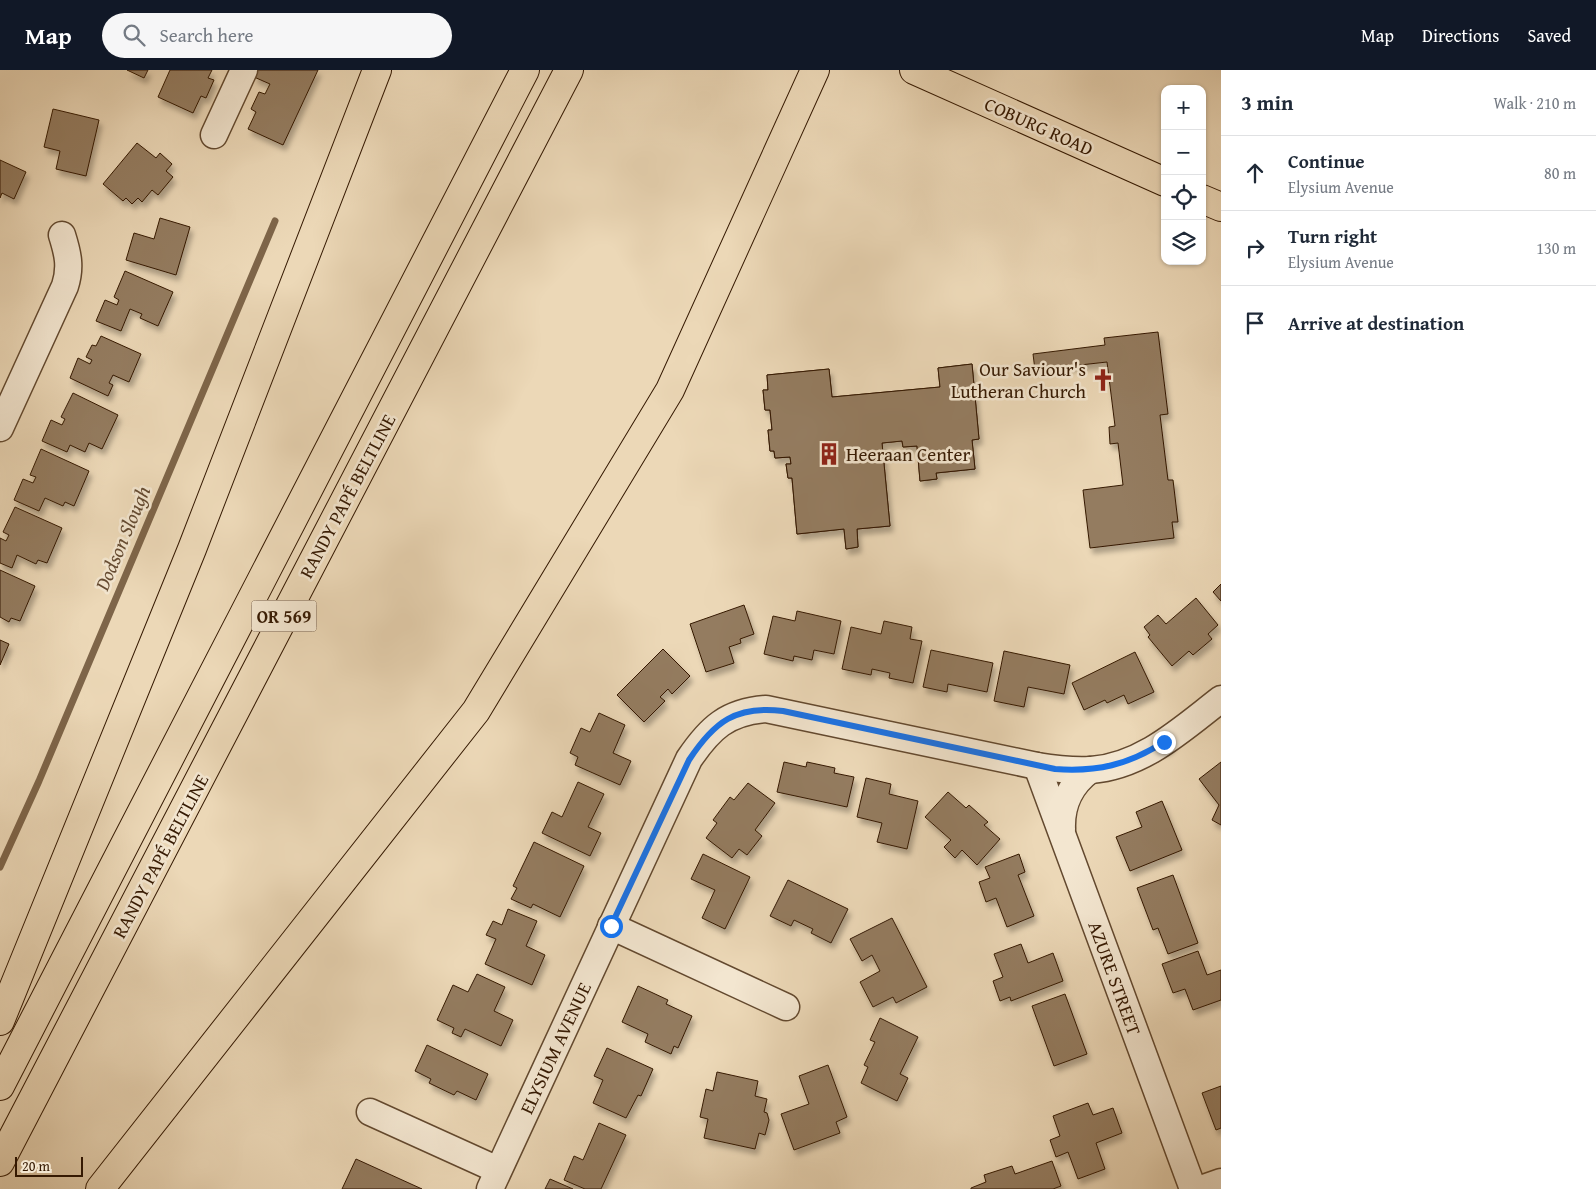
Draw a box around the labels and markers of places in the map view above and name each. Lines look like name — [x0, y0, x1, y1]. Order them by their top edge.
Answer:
place label: Our Saviour's Lutheran Church — [951, 355, 1086, 405]
church icon: Our Saviour's Lutheran Church — [1090, 367, 1116, 393]
place label: Heeraan Center — [846, 440, 970, 468]
building icon: Heeraan Center — [816, 441, 842, 467]

